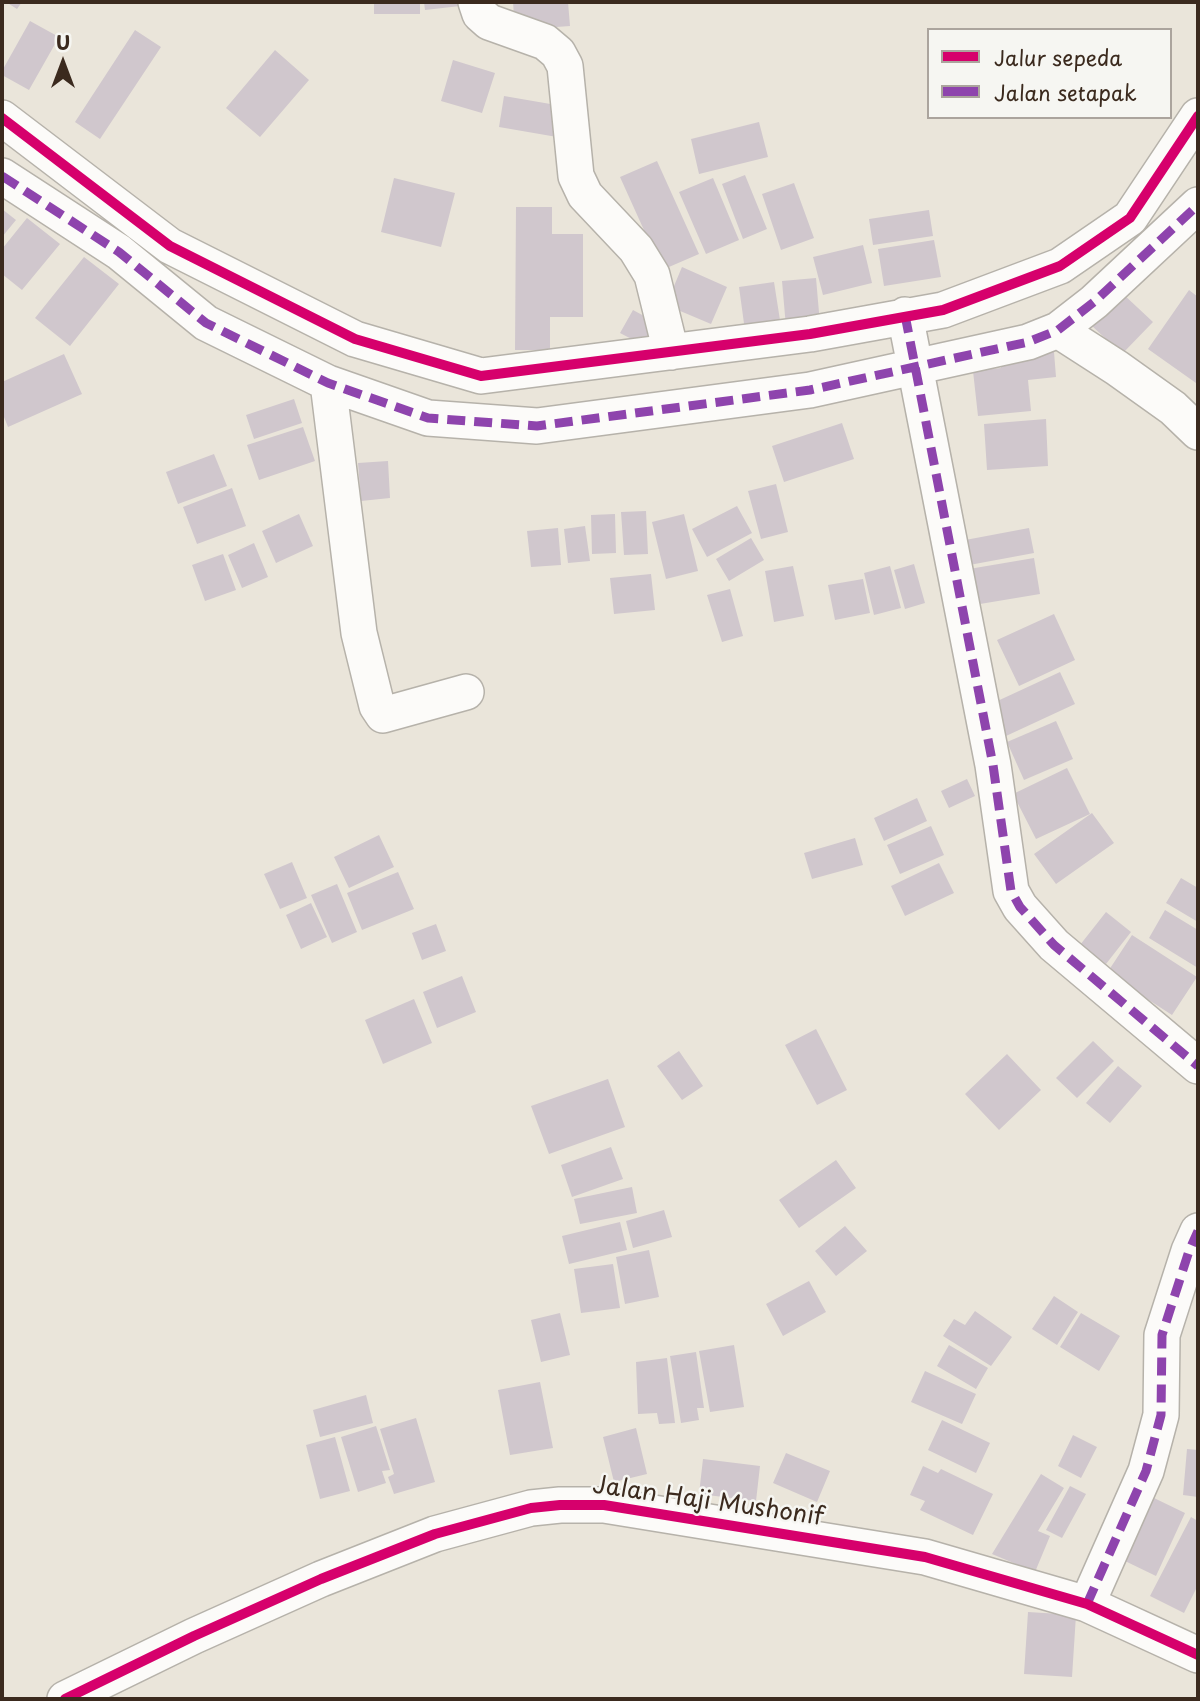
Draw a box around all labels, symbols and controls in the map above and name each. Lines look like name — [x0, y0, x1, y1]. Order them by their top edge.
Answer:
north arrow — [28, 28, 98, 98]
text: U — [56, 28, 70, 56]
legend — [927, 28, 1172, 119]
text: Jalur sepeda — [994, 41, 1122, 73]
text: Jalan setapak — [994, 76, 1137, 108]
street label: Jalan Haji Mushonif — [591, 1472, 825, 1532]

